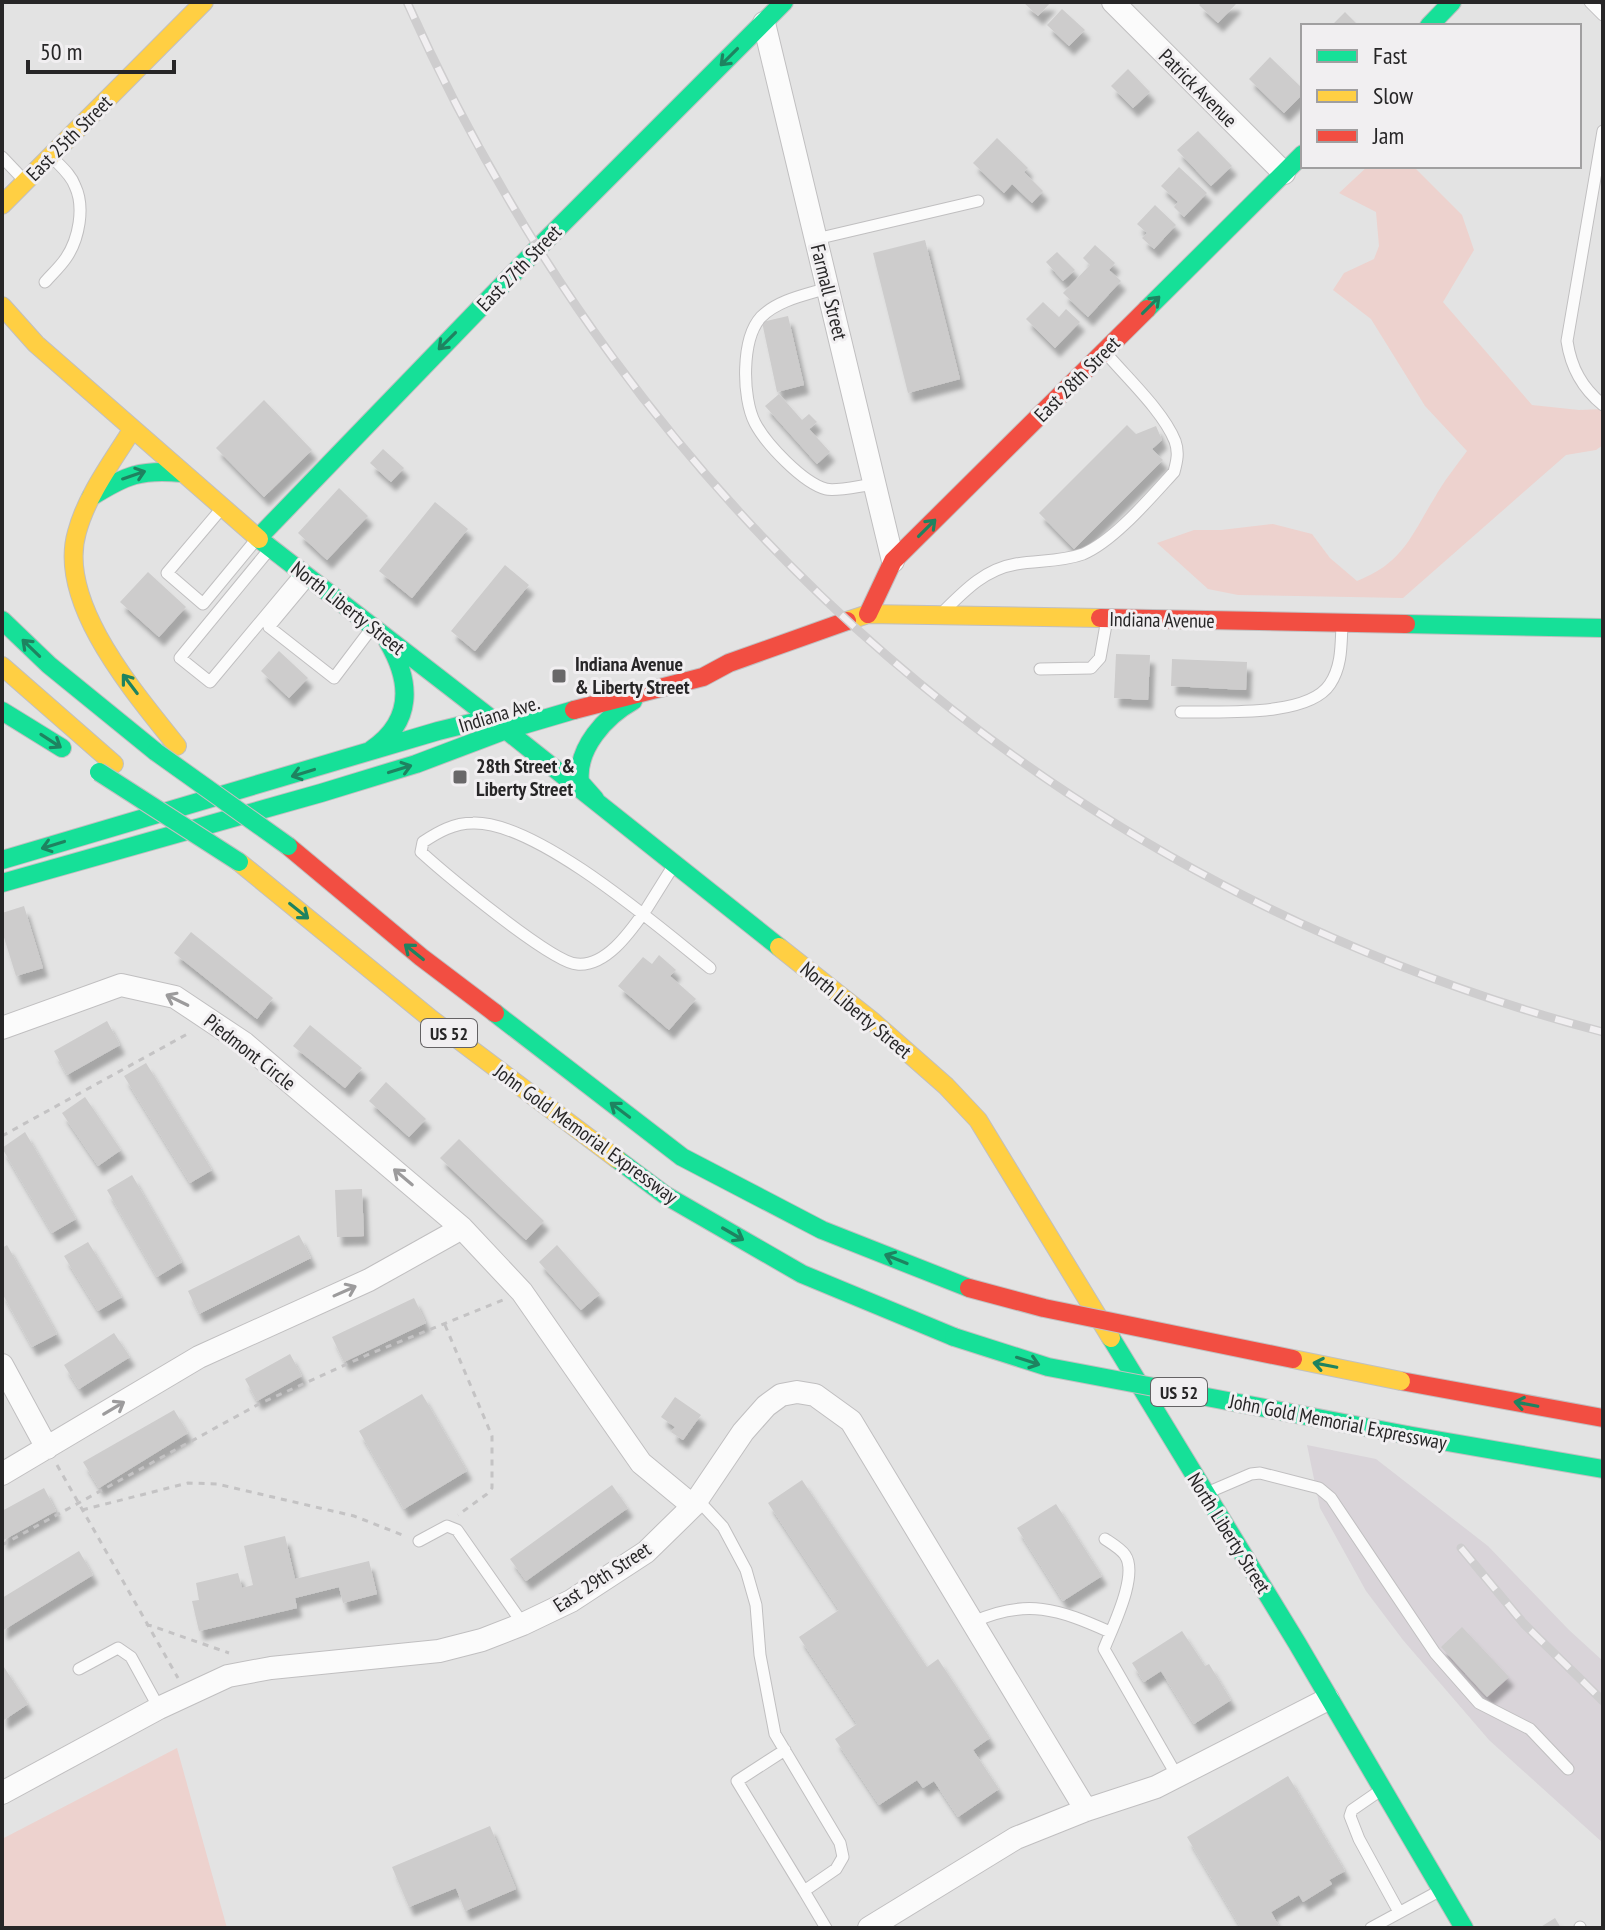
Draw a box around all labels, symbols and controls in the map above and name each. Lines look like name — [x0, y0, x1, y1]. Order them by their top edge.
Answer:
scale bar — [28, 24, 174, 74]
legend — [1301, 24, 1581, 168]
text: 50 m — [40, 36, 82, 67]
text: Fast — [1373, 40, 1408, 71]
street label: Patrick Avenue — [1153, 43, 1243, 133]
one-way arrow — [719, 48, 739, 67]
text: Slow — [1373, 80, 1414, 111]
street label: East 25th Street — [21, 89, 118, 186]
text: Jam — [1372, 120, 1404, 151]
street label: East 27th Street — [471, 219, 567, 317]
street label: Farmall Street — [805, 241, 854, 343]
one-way arrow — [1141, 296, 1161, 315]
street label: East 28th Street — [1029, 330, 1126, 427]
one-way arrow — [438, 331, 457, 350]
one-way arrow — [122, 467, 147, 482]
one-way arrow — [917, 519, 936, 538]
street label: North Liberty Street — [286, 555, 411, 661]
street label: Indiana Avenue — [1109, 606, 1215, 634]
one-way arrow — [22, 640, 42, 658]
place label: Indiana Avenue & Liberty Street — [575, 651, 690, 700]
marker: Indiana Avenue & Liberty Street — [550, 667, 568, 685]
one-way arrow — [121, 674, 138, 695]
street label: Indiana Ave. — [455, 689, 543, 739]
one-way arrow — [39, 733, 62, 749]
place label: 28th Street & Liberty Street — [476, 753, 575, 802]
one-way arrow — [387, 761, 412, 775]
one-way arrow — [291, 766, 317, 781]
marker: 28th Street & Liberty Street — [451, 768, 469, 786]
one-way arrow — [41, 838, 67, 853]
one-way arrow — [289, 902, 309, 920]
one-way arrow — [404, 943, 425, 960]
street label: North Liberty Street — [795, 956, 917, 1064]
one-way arrow — [165, 992, 189, 1007]
street label: Piedmont Circle — [199, 1008, 301, 1096]
road number: US 52 — [421, 1019, 477, 1047]
street label: John Gold Memorial Expressway — [488, 1058, 683, 1210]
one-way arrow — [610, 1101, 631, 1119]
one-way arrow — [393, 1168, 413, 1186]
one-way arrow — [720, 1227, 744, 1242]
one-way arrow — [884, 1251, 909, 1265]
one-way arrow — [333, 1283, 357, 1298]
one-way arrow — [1016, 1354, 1041, 1369]
one-way arrow — [1312, 1357, 1338, 1372]
road number: US 52 — [1151, 1378, 1207, 1406]
street label: John Gold Memorial Expressway — [1226, 1388, 1449, 1456]
one-way arrow — [1514, 1395, 1540, 1410]
one-way arrow — [102, 1400, 125, 1416]
street label: North Liberty Street — [1182, 1468, 1277, 1599]
street label: East 29th Street — [548, 1536, 656, 1618]

